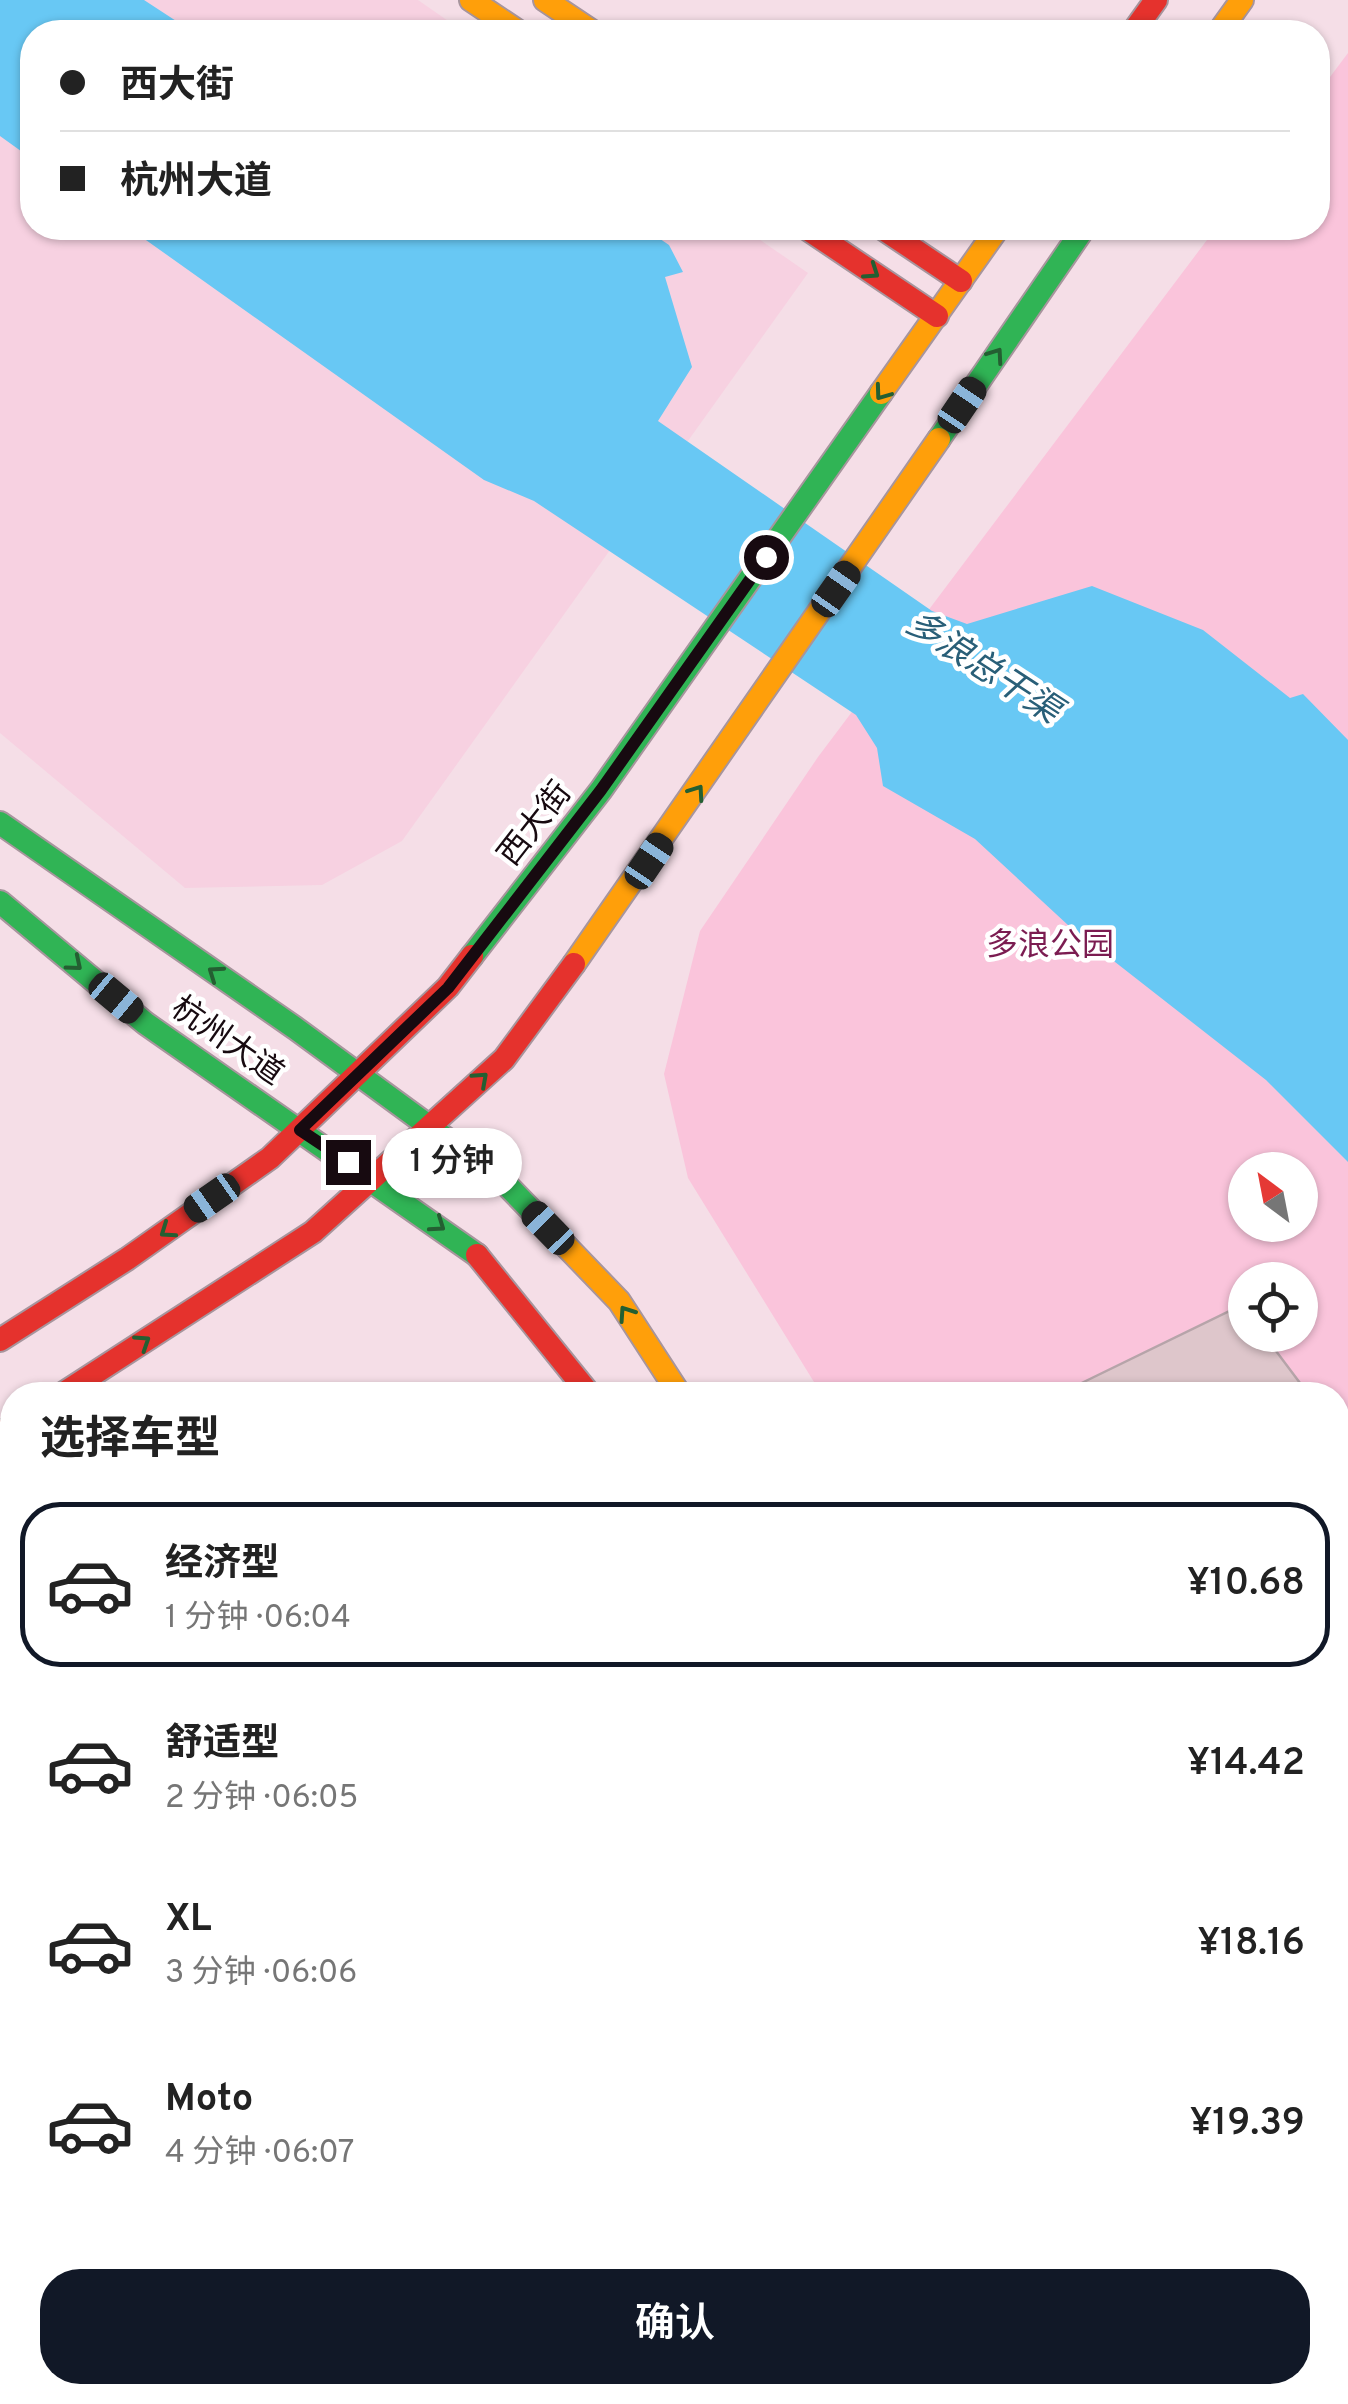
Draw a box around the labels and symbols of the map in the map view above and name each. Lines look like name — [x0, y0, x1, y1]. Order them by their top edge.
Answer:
one-way arrow — [860, 260, 879, 278]
one-way arrow — [984, 348, 1002, 367]
car — [933, 372, 991, 438]
one-way arrow — [876, 382, 894, 400]
route start — [744, 535, 789, 580]
car — [807, 556, 865, 622]
water label: 多浪总干渠 — [897, 602, 1072, 737]
street label: 西大街 — [491, 775, 582, 875]
one-way arrow — [685, 784, 703, 803]
car — [620, 828, 678, 894]
park label: 多浪公园 — [986, 927, 1114, 967]
one-way arrow — [64, 952, 82, 970]
car — [83, 967, 149, 1029]
one-way arrow — [208, 967, 226, 985]
street label: 杭州大道 — [162, 989, 290, 1096]
one-way arrow — [469, 1073, 488, 1091]
callout: 1 分钟 — [383, 1127, 523, 1197]
route end — [326, 1140, 371, 1185]
north arrow — [1228, 1152, 1318, 1242]
car — [179, 1169, 245, 1227]
car — [516, 1196, 580, 1260]
one-way arrow — [426, 1213, 445, 1231]
one-way arrow — [159, 1219, 178, 1237]
one-way arrow — [620, 1306, 639, 1324]
one-way arrow — [132, 1336, 150, 1355]

